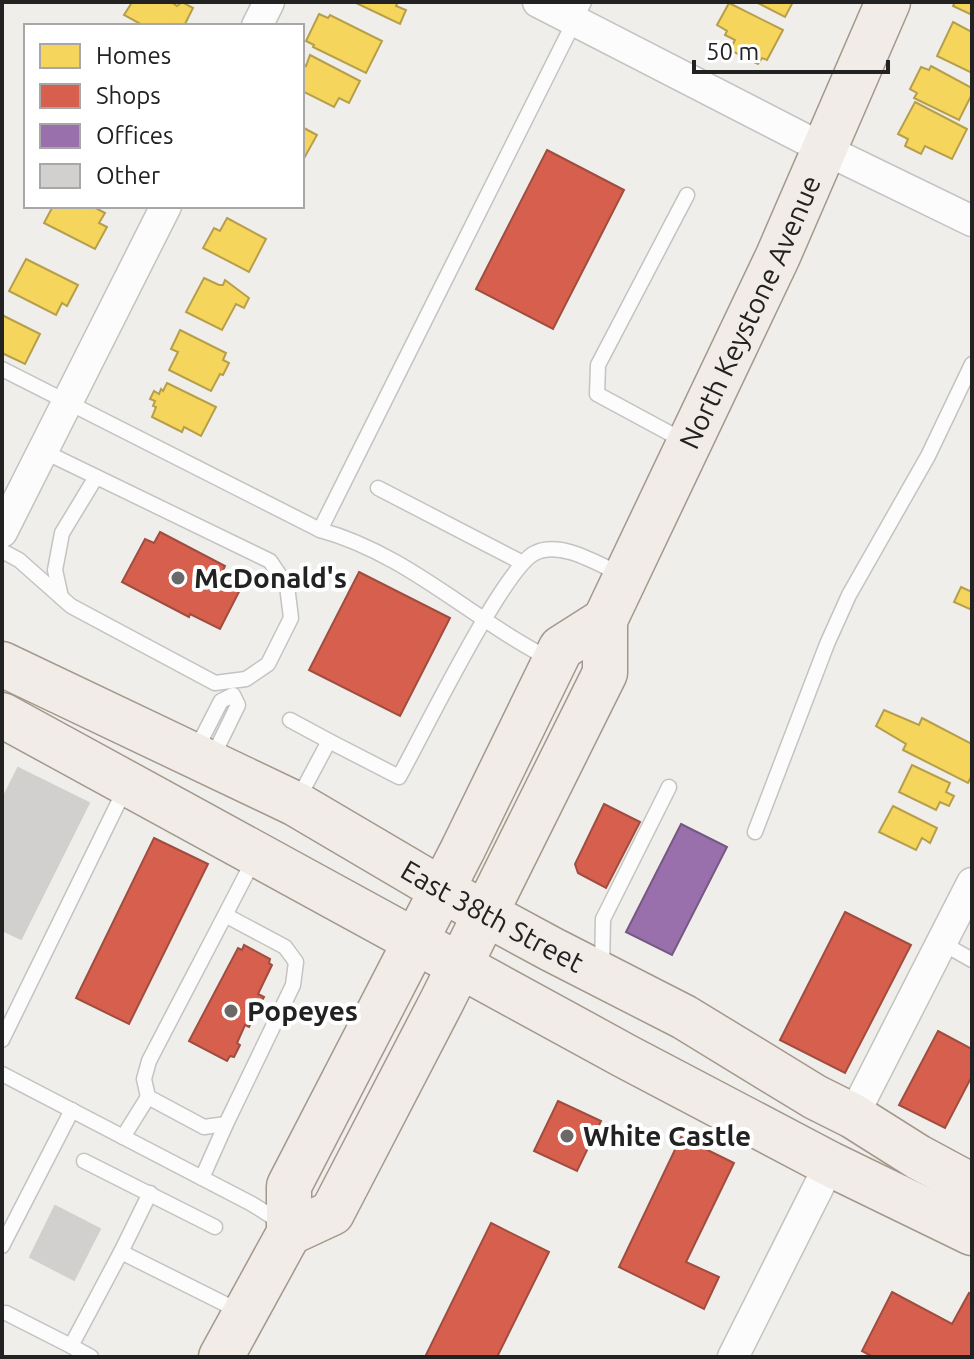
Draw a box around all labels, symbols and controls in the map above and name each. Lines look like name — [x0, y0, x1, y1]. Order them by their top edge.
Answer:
legend — [24, 24, 304, 208]
scale bar — [694, 24, 888, 74]
text: 50 m — [706, 38, 759, 65]
text: Homes — [96, 42, 171, 69]
text: Shops — [96, 82, 161, 109]
text: Offices — [96, 122, 174, 149]
text: Other — [96, 162, 160, 189]
street label: North Keystone Avenue — [673, 170, 826, 453]
place label: McDonald's — [194, 562, 347, 593]
marker: McDonald's — [169, 569, 187, 587]
street label: East 38th Street — [396, 854, 589, 978]
place label: Popeyes — [247, 995, 358, 1026]
marker: Popeyes — [222, 1002, 240, 1020]
place label: White Castle — [583, 1120, 751, 1151]
marker: White Castle — [558, 1127, 576, 1145]

